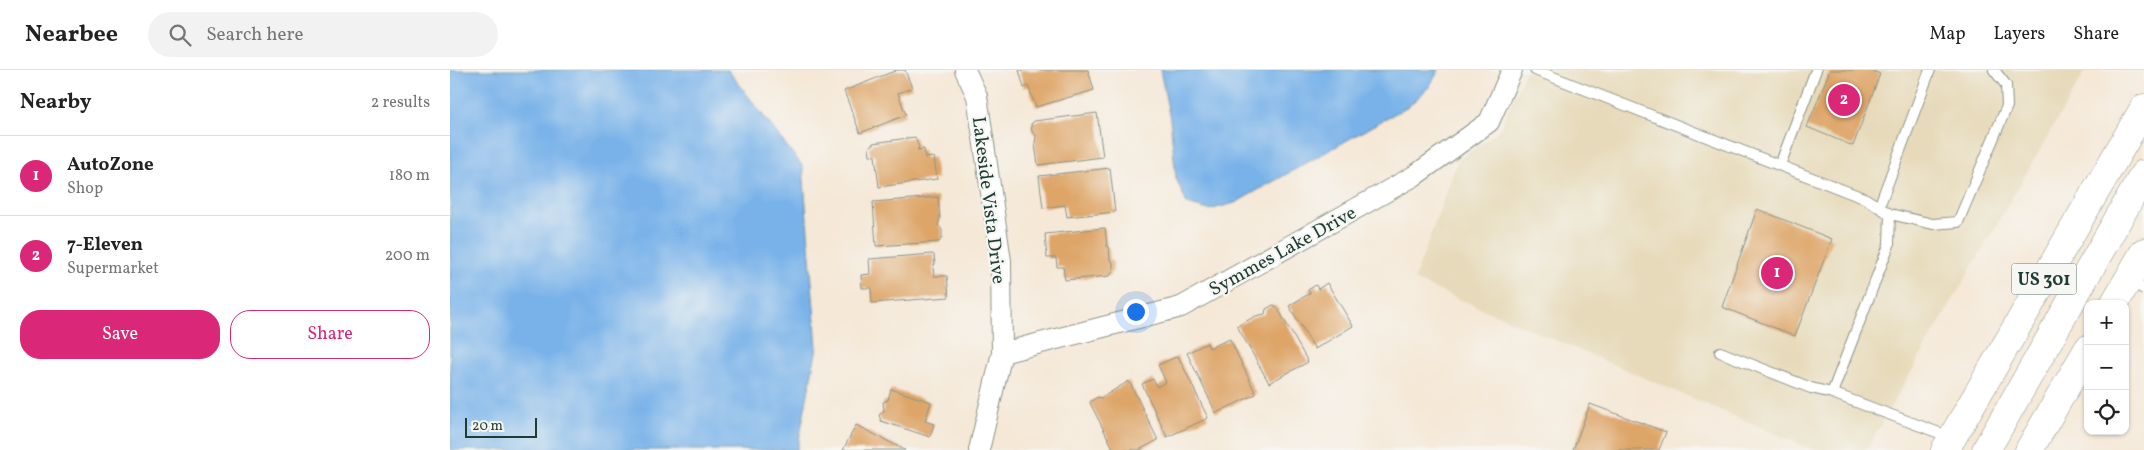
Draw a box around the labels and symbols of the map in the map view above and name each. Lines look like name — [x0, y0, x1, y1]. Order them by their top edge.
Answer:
pin: 2 — [1828, 81, 1860, 119]
street label: Lakeside Vista Drive — [965, 115, 1011, 285]
street label: Symmes Lake Drive — [1205, 200, 1361, 303]
pin: 1 — [1761, 254, 1793, 292]
road number: US 301 — [2012, 263, 2076, 294]
your location — [1123, 299, 1149, 325]
scale bar — [465, 415, 538, 438]

